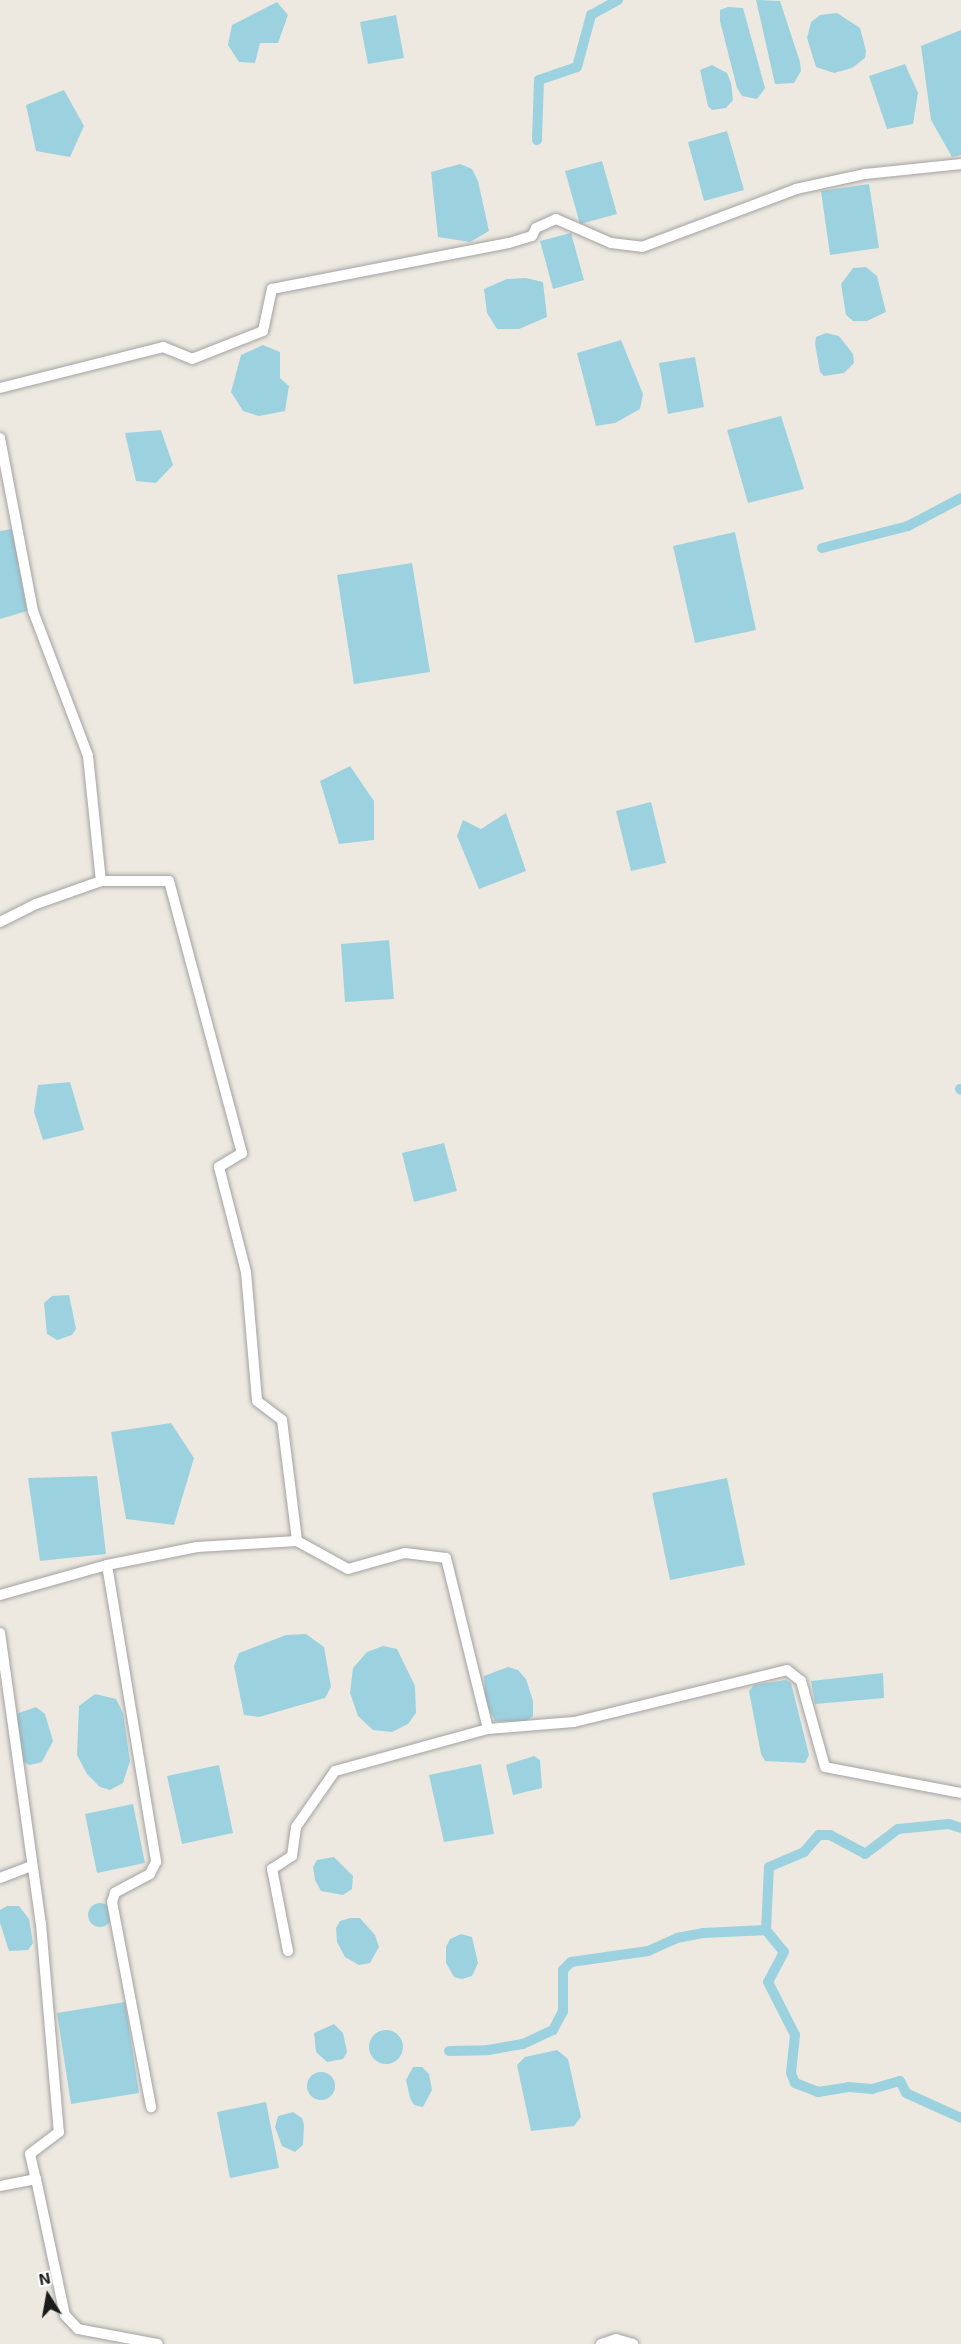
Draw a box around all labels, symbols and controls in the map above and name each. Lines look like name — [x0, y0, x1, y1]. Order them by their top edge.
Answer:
north arrow — [18, 2266, 78, 2326]
text: N — [37, 2267, 52, 2288]

